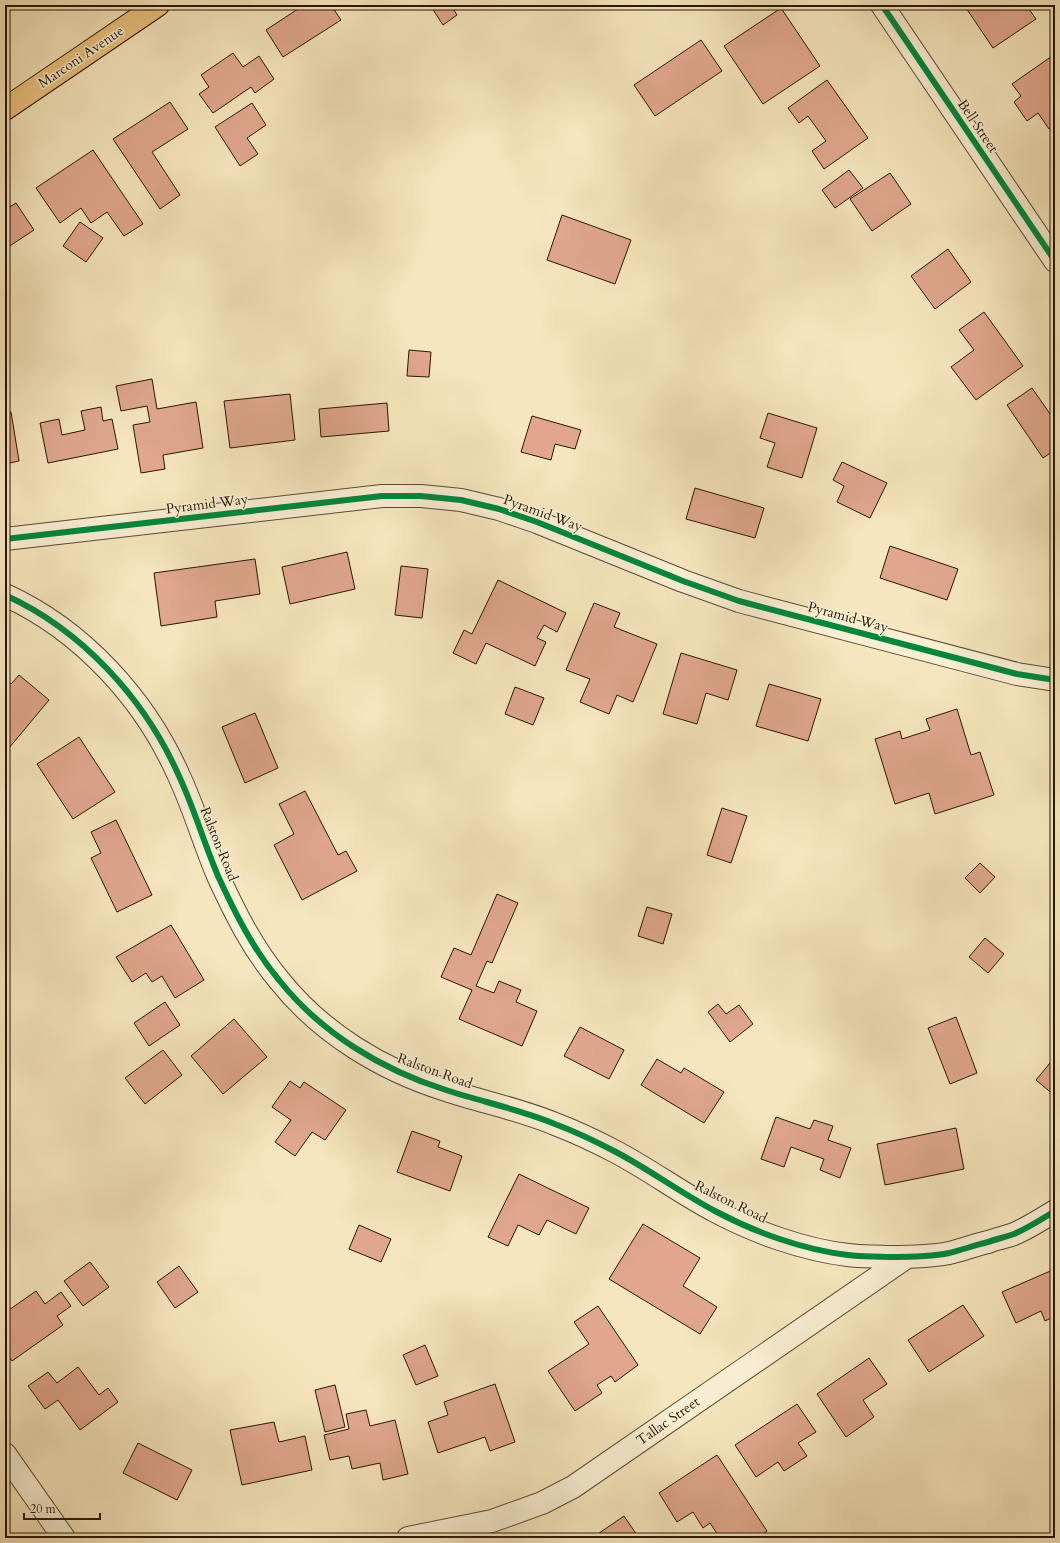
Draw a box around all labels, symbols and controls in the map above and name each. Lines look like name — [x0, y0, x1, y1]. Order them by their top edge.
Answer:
street label: Marconi Avenue — [35, 21, 127, 93]
street label: Bell Street — [953, 96, 1003, 157]
street label: Pyramid Way — [165, 489, 250, 518]
street label: Pyramid Way — [501, 490, 586, 536]
street label: Pyramid Way — [806, 597, 891, 637]
street label: Ralston Road — [195, 804, 243, 884]
street label: Ralston Road — [395, 1049, 476, 1094]
street label: Ralston Road — [692, 1176, 771, 1228]
street label: Tallac Street — [633, 1392, 704, 1450]
scale bar — [24, 1495, 100, 1521]
text: 20 m — [30, 1501, 57, 1517]

